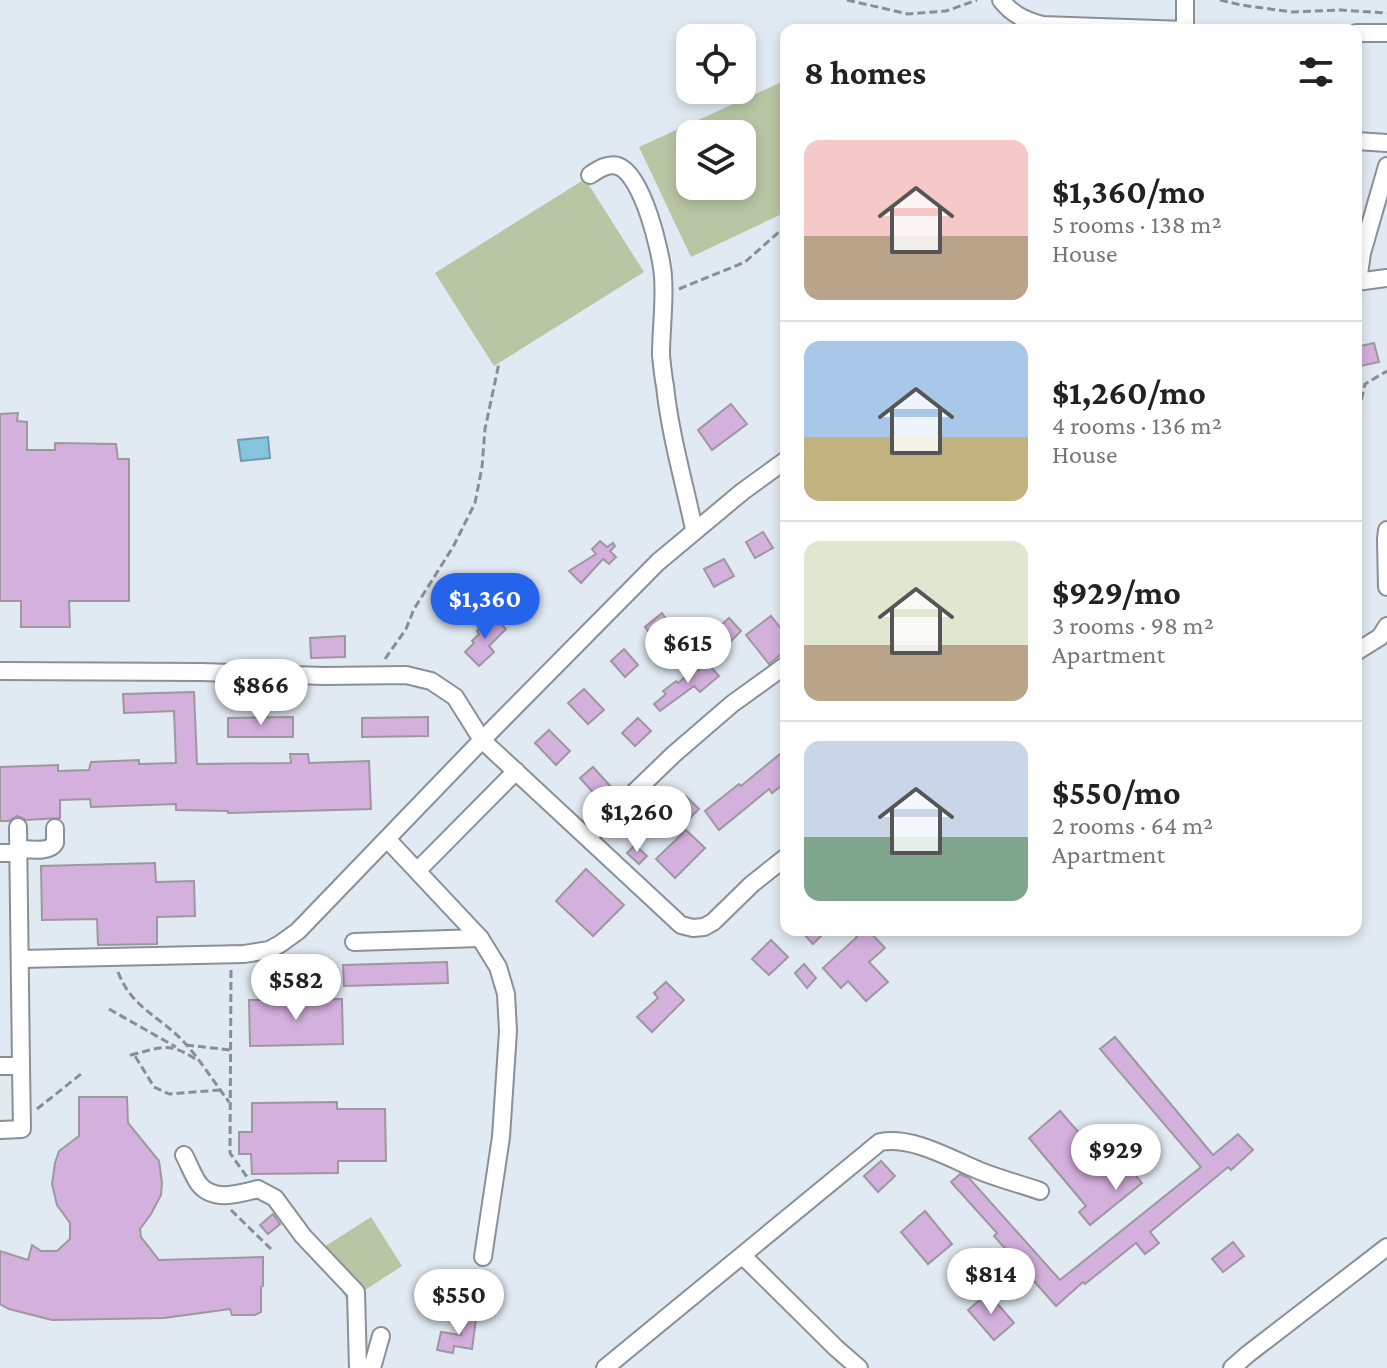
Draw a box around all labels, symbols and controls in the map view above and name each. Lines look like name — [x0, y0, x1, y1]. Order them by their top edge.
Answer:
map controls — [676, 24, 756, 200]
button: locate — [676, 24, 756, 104]
icon: filters — [1294, 50, 1338, 94]
text: 8 homes — [804, 54, 926, 91]
button: layers — [676, 120, 756, 200]
icon: home — [868, 172, 964, 268]
text: $1,360/mo — [1052, 173, 1205, 210]
text: 5 rooms · 138 m² — [1052, 210, 1222, 239]
text: House — [1052, 239, 1117, 268]
icon: home — [868, 373, 964, 469]
text: $1,260/mo — [1052, 374, 1206, 411]
text: 4 rooms · 136 m² — [1052, 411, 1222, 440]
text: House — [1052, 440, 1117, 469]
pin: $1,360 — [420, 573, 550, 641]
icon: home — [868, 573, 964, 669]
text: $929/mo — [1052, 574, 1181, 611]
text: $1,360 — [449, 584, 521, 613]
text: 3 rooms · 98 m² — [1052, 611, 1214, 640]
pin: $615 — [641, 617, 735, 685]
text: $615 — [663, 628, 713, 657]
text: Apartment — [1052, 640, 1165, 669]
pin: $866 — [214, 659, 308, 727]
text: $866 — [233, 670, 289, 699]
icon: home — [868, 773, 964, 869]
text: $550/mo — [1052, 774, 1181, 811]
pin: $1,260 — [572, 786, 702, 854]
text: $1,260 — [600, 797, 674, 826]
text: 2 rooms · 64 m² — [1052, 811, 1213, 840]
text: Apartment — [1052, 840, 1165, 869]
pin: $582 — [249, 954, 343, 1022]
text: $582 — [269, 965, 323, 994]
pin: $929 — [1069, 1124, 1163, 1192]
text: $929 — [1089, 1135, 1143, 1164]
pin: $814 — [944, 1248, 1038, 1316]
text: $814 — [965, 1259, 1017, 1288]
pin: $550 — [412, 1269, 506, 1337]
text: $550 — [432, 1280, 486, 1309]

